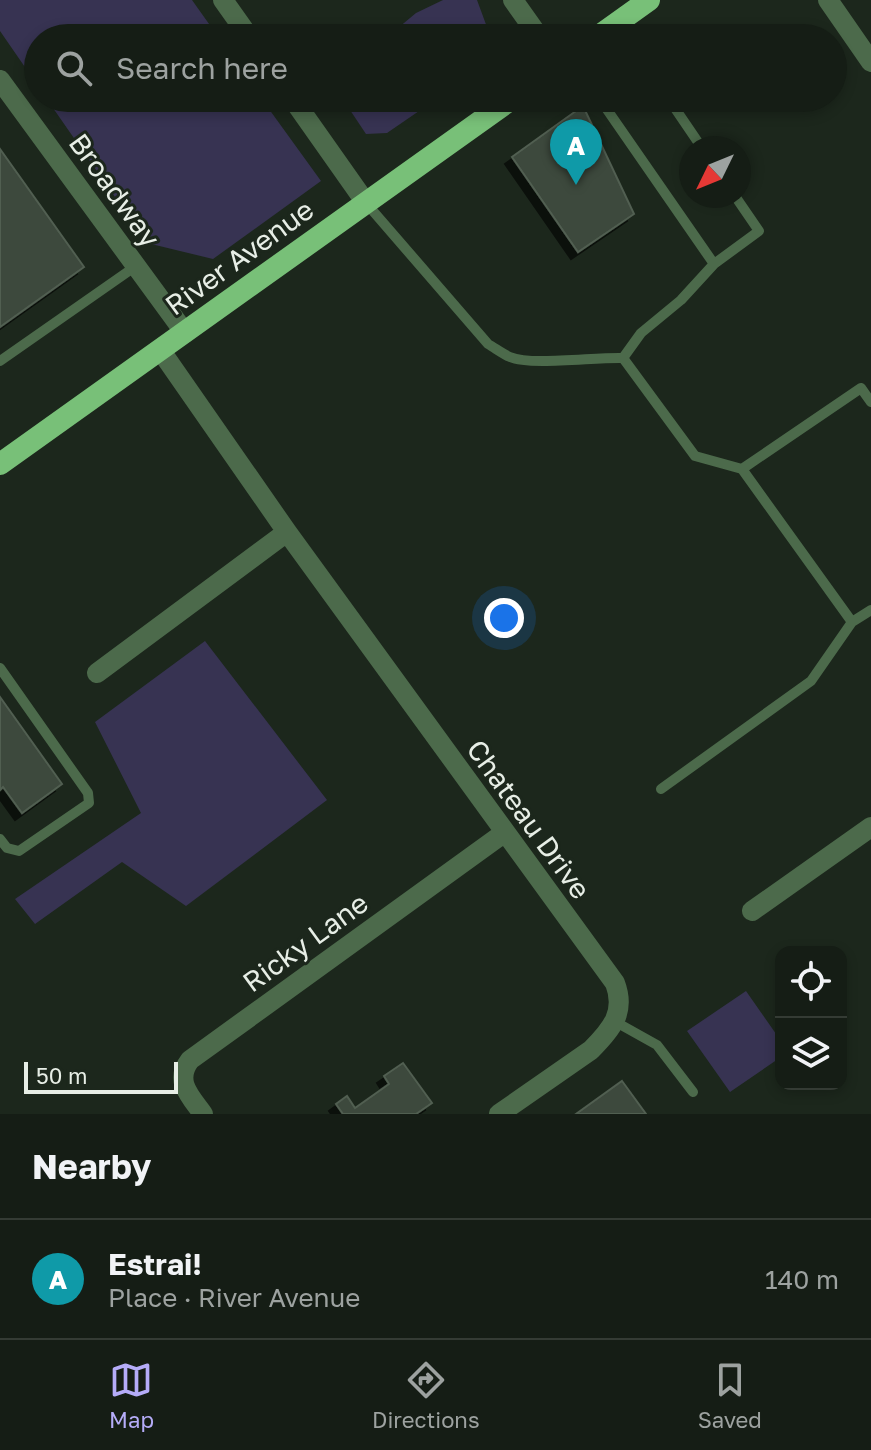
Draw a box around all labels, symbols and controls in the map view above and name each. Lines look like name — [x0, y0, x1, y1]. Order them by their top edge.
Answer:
search box — [24, 24, 847, 112]
icon: search — [52, 46, 96, 90]
text: Search here — [116, 50, 288, 86]
pin: A — [550, 119, 602, 185]
street label: Broadway — [63, 127, 167, 253]
north arrow — [679, 136, 751, 208]
street label: River Avenue — [159, 192, 319, 322]
your location — [484, 598, 524, 638]
street label: Chateau Drive — [460, 733, 598, 905]
street label: Ricky Lane — [236, 886, 374, 998]
map controls — [775, 946, 847, 1090]
button: locate — [775, 946, 847, 1018]
button: layers — [775, 1018, 847, 1090]
scale bar — [24, 1058, 178, 1094]
text: 50 m — [36, 1062, 87, 1089]
text: Nearby — [32, 1146, 152, 1186]
text: Estrai! — [108, 1246, 202, 1282]
text: A — [49, 1264, 67, 1295]
text: 140 m — [765, 1264, 839, 1295]
text: Place · River Avenue — [108, 1282, 360, 1313]
tab: Map — [109, 1358, 154, 1433]
tab: Directions — [372, 1358, 480, 1433]
tab: Saved — [698, 1358, 762, 1433]

